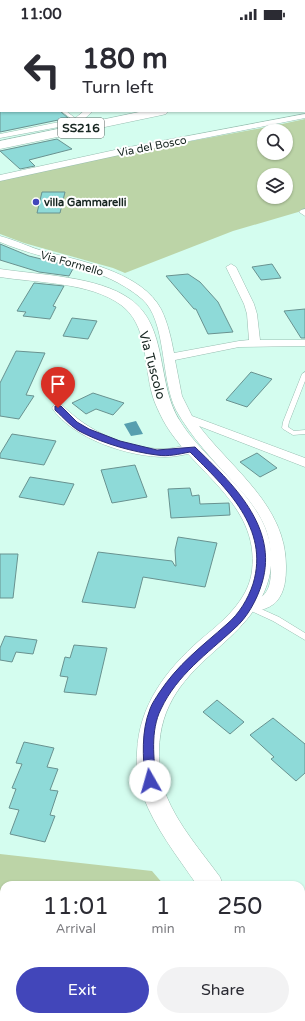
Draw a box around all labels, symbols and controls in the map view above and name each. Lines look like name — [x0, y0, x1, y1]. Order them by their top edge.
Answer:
text: 11:00 — [20, 5, 62, 23]
text: 180 m — [82, 42, 168, 76]
icon: left — [16, 44, 68, 96]
text: Turn left — [82, 76, 154, 98]
road number: SS216 — [58, 118, 104, 138]
map controls — [257, 124, 293, 204]
button: search — [257, 124, 293, 160]
street label: Via del Bosco — [116, 133, 188, 160]
button: layers — [257, 168, 293, 204]
place label: villa Gammarelli — [44, 196, 127, 209]
marker: villa Gammarelli — [31, 197, 41, 207]
street label: Via Formello — [39, 248, 105, 279]
street label: Via Tuscolo — [135, 329, 169, 401]
pin — [41, 367, 75, 408]
icon: arrive — [47, 373, 69, 395]
position arrow — [129, 760, 171, 802]
text: 11:01 — [43, 892, 109, 921]
text: 1 — [156, 892, 171, 921]
text: 250 — [217, 892, 262, 921]
text: Arrival — [56, 921, 96, 937]
text: min — [152, 921, 175, 937]
text: m — [234, 921, 246, 937]
button: Exit — [16, 967, 149, 1013]
button: Share — [157, 967, 289, 1013]

